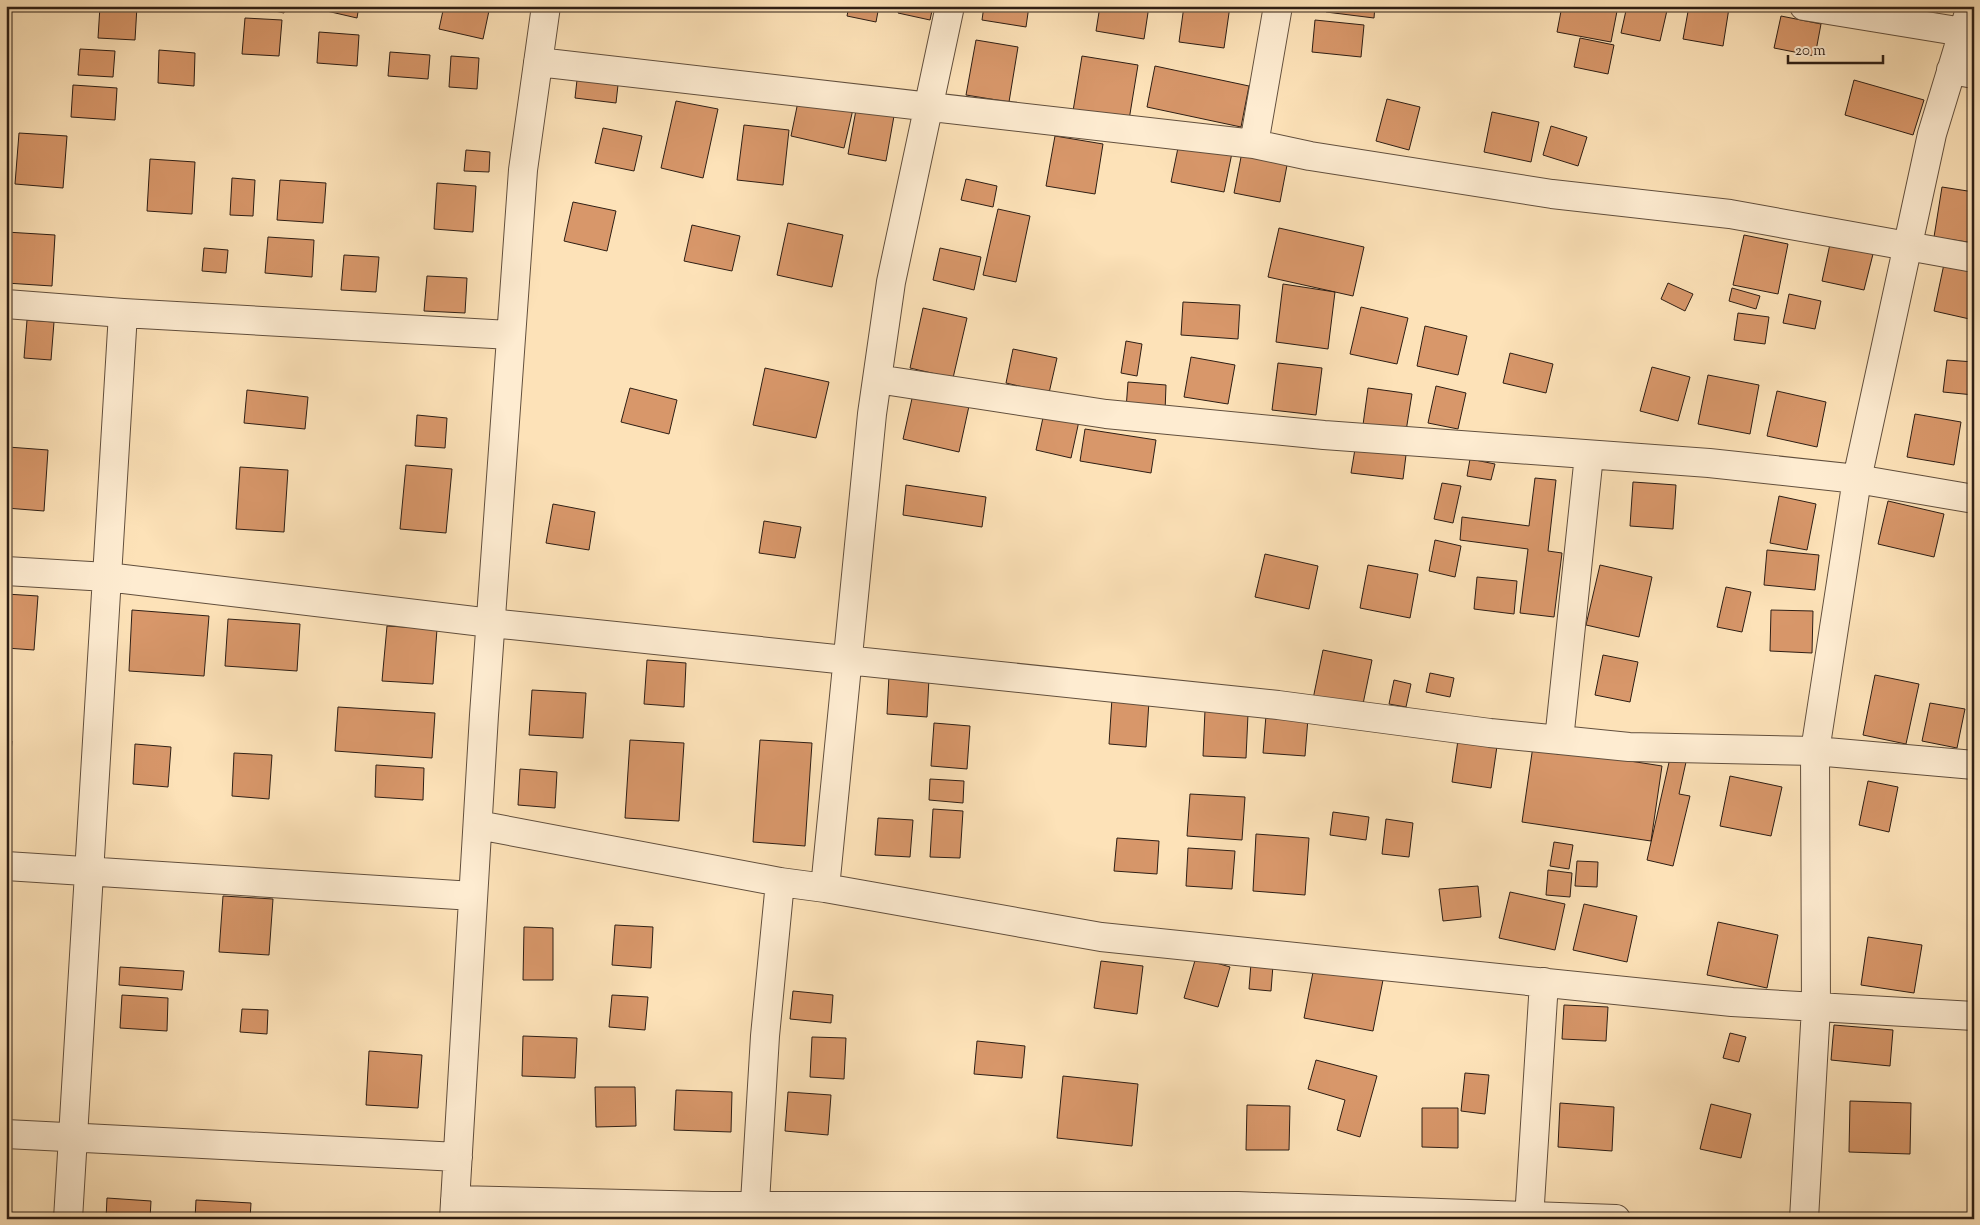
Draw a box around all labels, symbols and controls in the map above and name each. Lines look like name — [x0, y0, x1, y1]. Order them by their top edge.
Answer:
scale bar — [1788, 32, 1882, 64]
text: 20 m — [1795, 41, 1826, 62]

